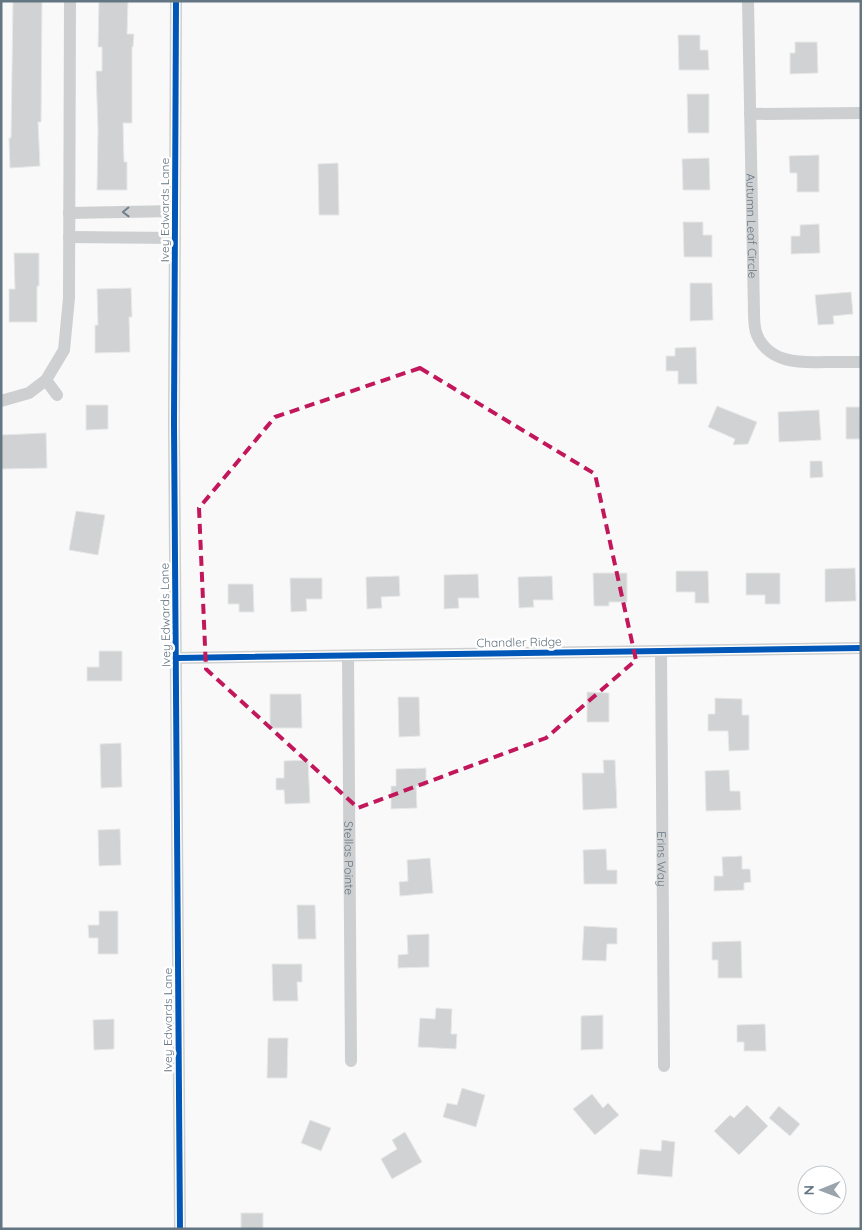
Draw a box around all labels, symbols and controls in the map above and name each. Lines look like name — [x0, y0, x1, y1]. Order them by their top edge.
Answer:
street label: Ivey Edwards Lane — [157, 158, 172, 262]
street label: Autumn Leaf Circle — [744, 173, 761, 279]
one-way arrow — [122, 207, 130, 217]
street label: Ivey Edwards Lane — [157, 562, 173, 667]
street label: Chandler Ridge — [476, 634, 562, 650]
street label: Stellas Pointe — [342, 821, 357, 895]
street label: Erins Way — [655, 831, 670, 887]
street label: Ivey Edwards Lane — [160, 968, 175, 1072]
north arrow — [797, 1165, 847, 1215]
text: N — [800, 1185, 818, 1196]

